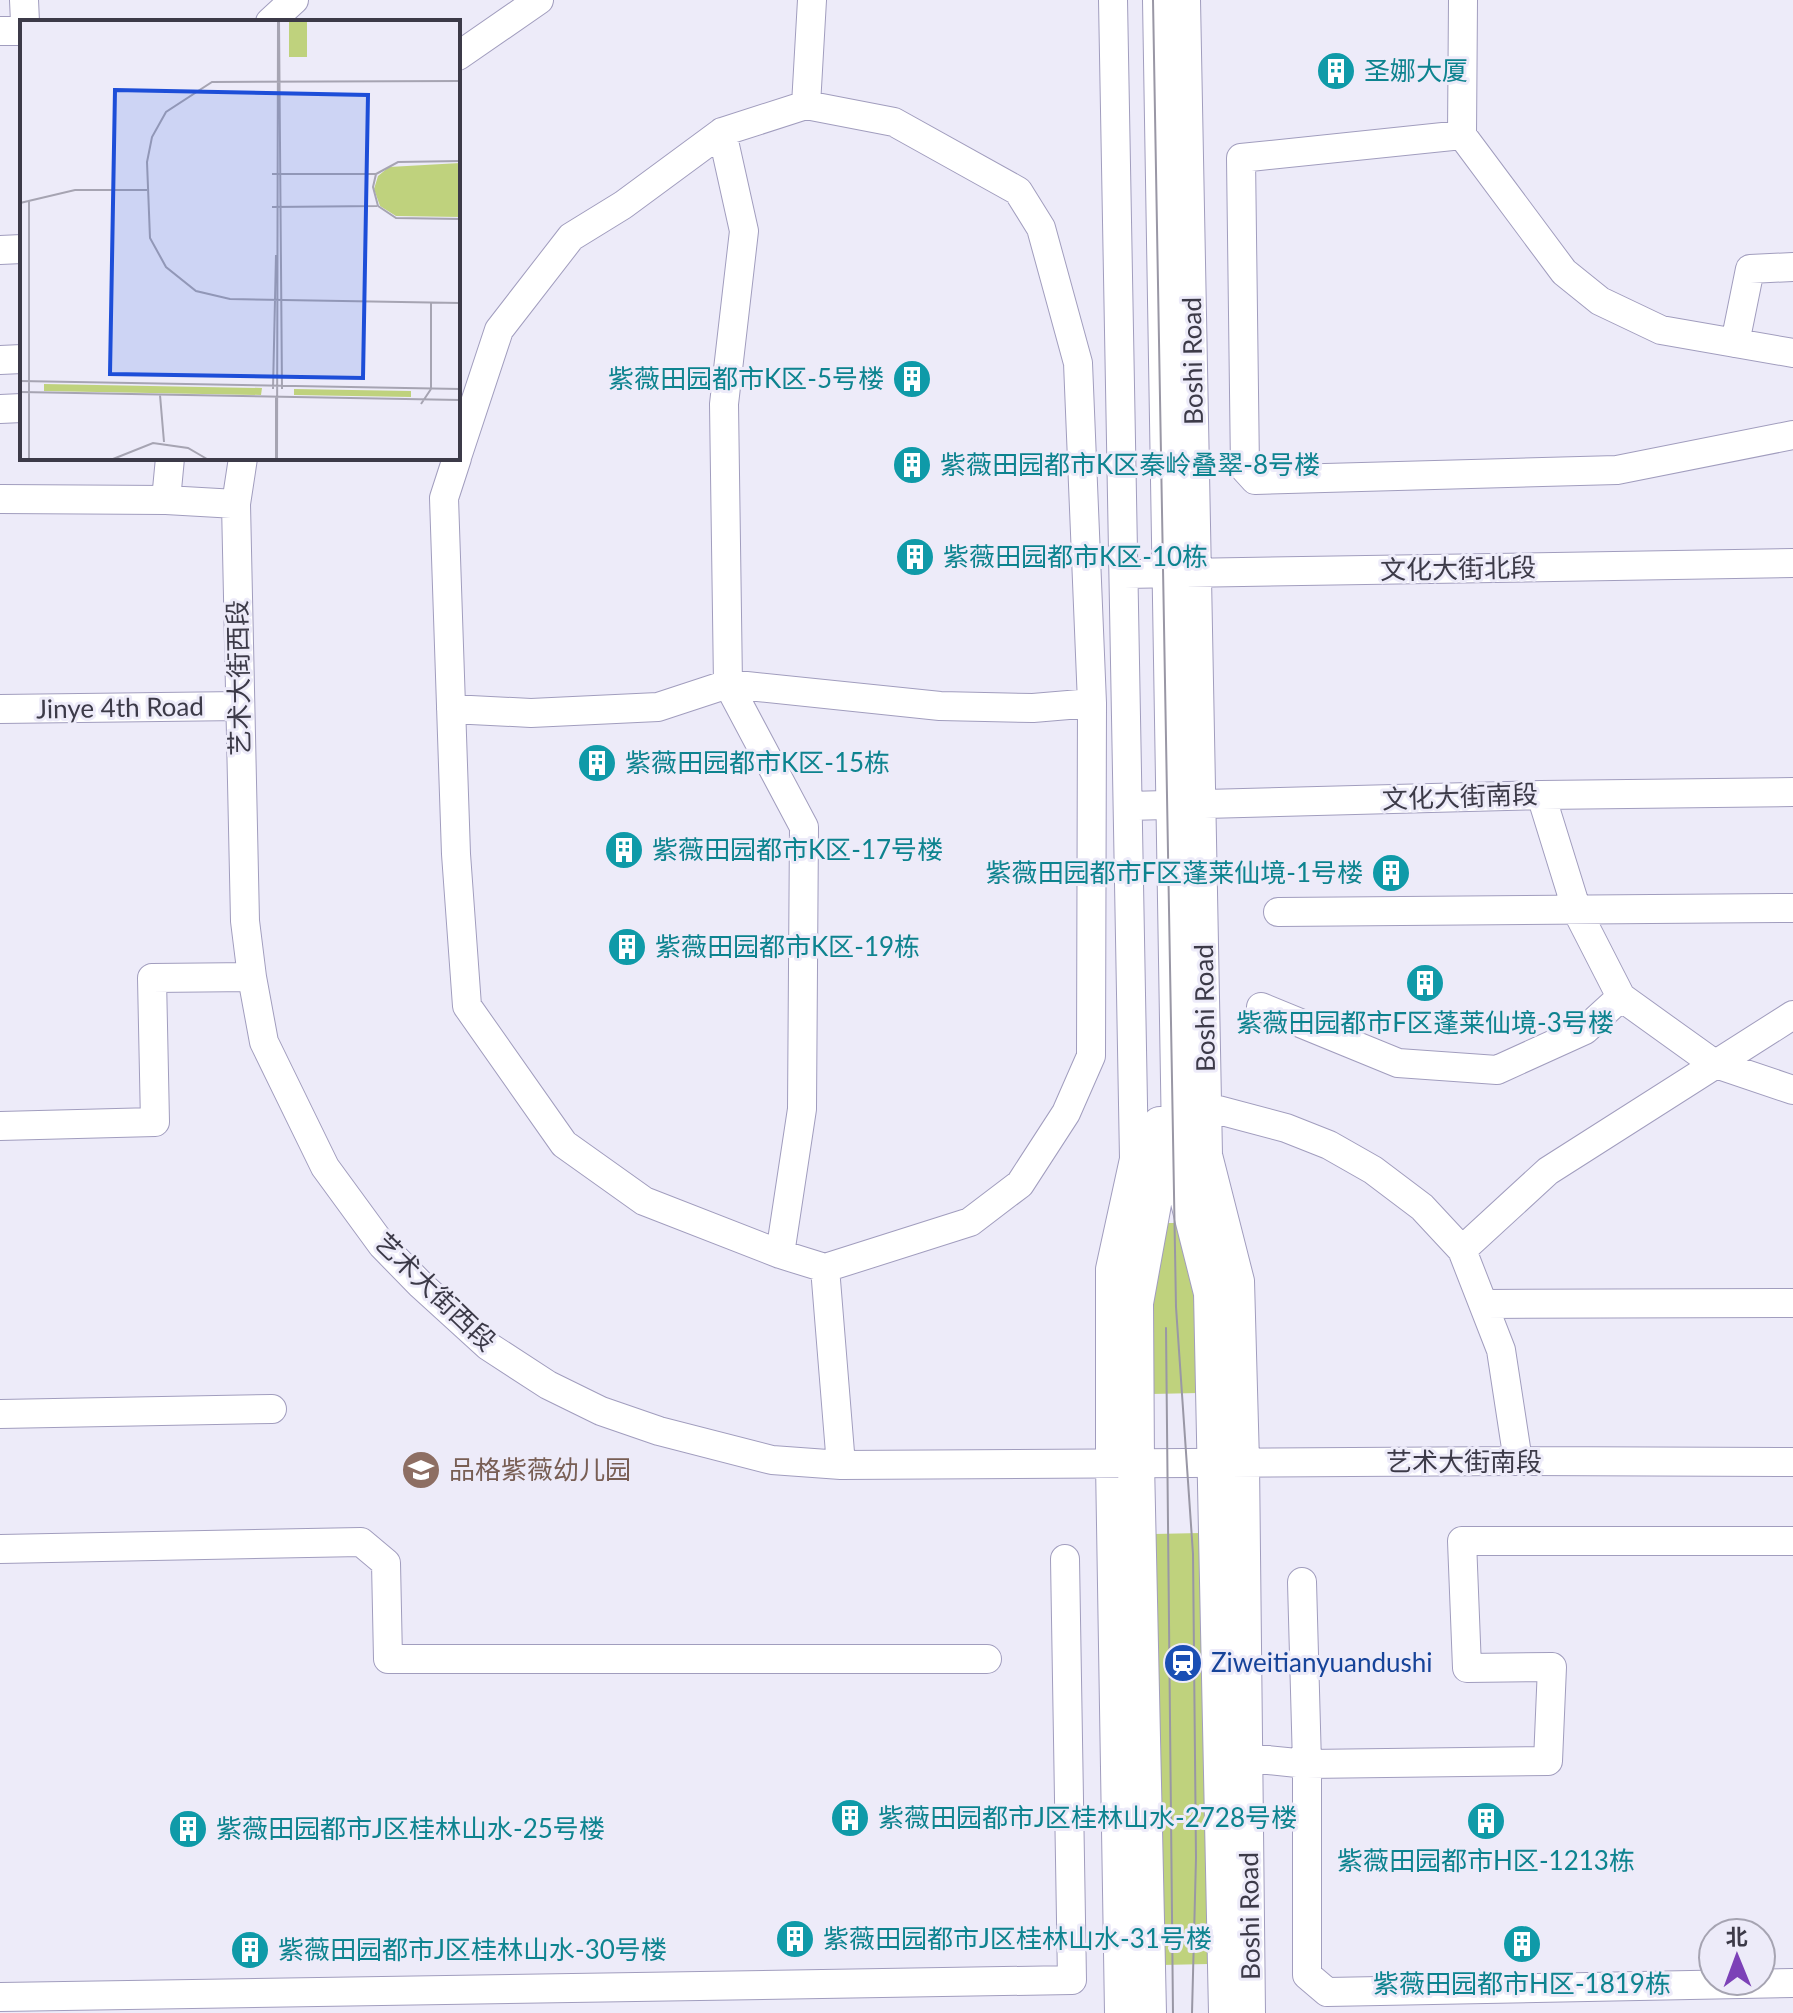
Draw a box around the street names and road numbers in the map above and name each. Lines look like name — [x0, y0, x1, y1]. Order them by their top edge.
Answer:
street label: Boshi Road — [1175, 297, 1209, 425]
street label: 文化大街北段 — [1380, 551, 1536, 585]
street label: 艺术大街西段 — [221, 600, 255, 756]
street label: Jinye 4th Road — [36, 690, 204, 724]
street label: 文化大街南段 — [1381, 777, 1538, 815]
street label: Boshi Road — [1187, 944, 1221, 1072]
street label: 艺术大街西段 — [368, 1226, 503, 1357]
street label: 艺术大街南段 — [1386, 1445, 1542, 1477]
street label: Boshi Road — [1232, 1852, 1266, 1980]

